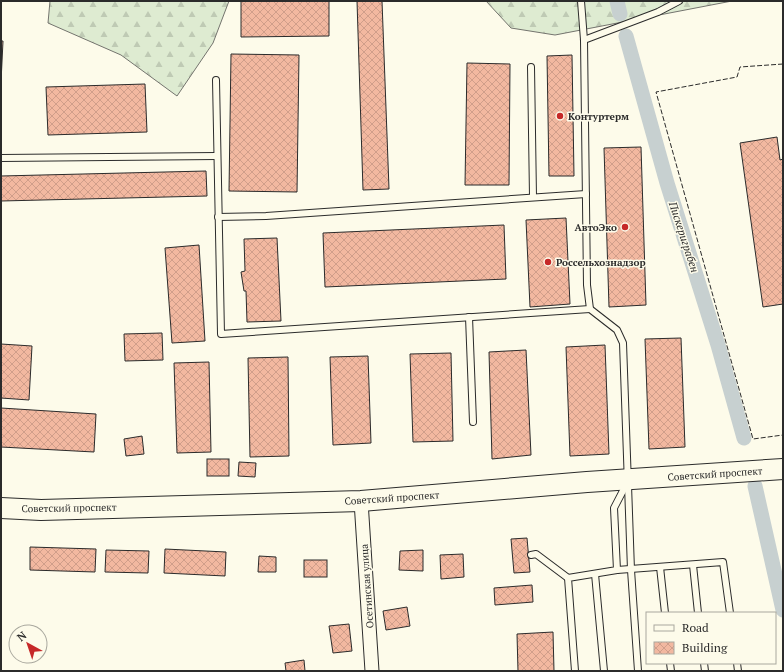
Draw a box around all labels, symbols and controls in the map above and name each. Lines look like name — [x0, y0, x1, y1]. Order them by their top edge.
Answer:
place label: Контуртерм — [568, 110, 629, 123]
marker: Контуртерм — [555, 111, 565, 121]
water label: Пискериграбен — [666, 199, 702, 274]
place label: АвтоЭко — [574, 221, 617, 234]
marker: АвтоЭко — [620, 222, 630, 232]
place label: Россельхознадзор — [556, 256, 646, 269]
marker: Россельхознадзор — [543, 257, 553, 267]
street label: Советский проспект — [667, 464, 763, 484]
street label: Советский проспект — [344, 488, 440, 508]
street label: Советский проспект — [21, 501, 117, 515]
street label: Осетинская улица — [358, 543, 376, 629]
legend — [646, 612, 776, 664]
text: Road — [682, 620, 709, 635]
north arrow — [8, 624, 48, 664]
text: N — [14, 628, 30, 644]
text: Building — [682, 640, 728, 655]

